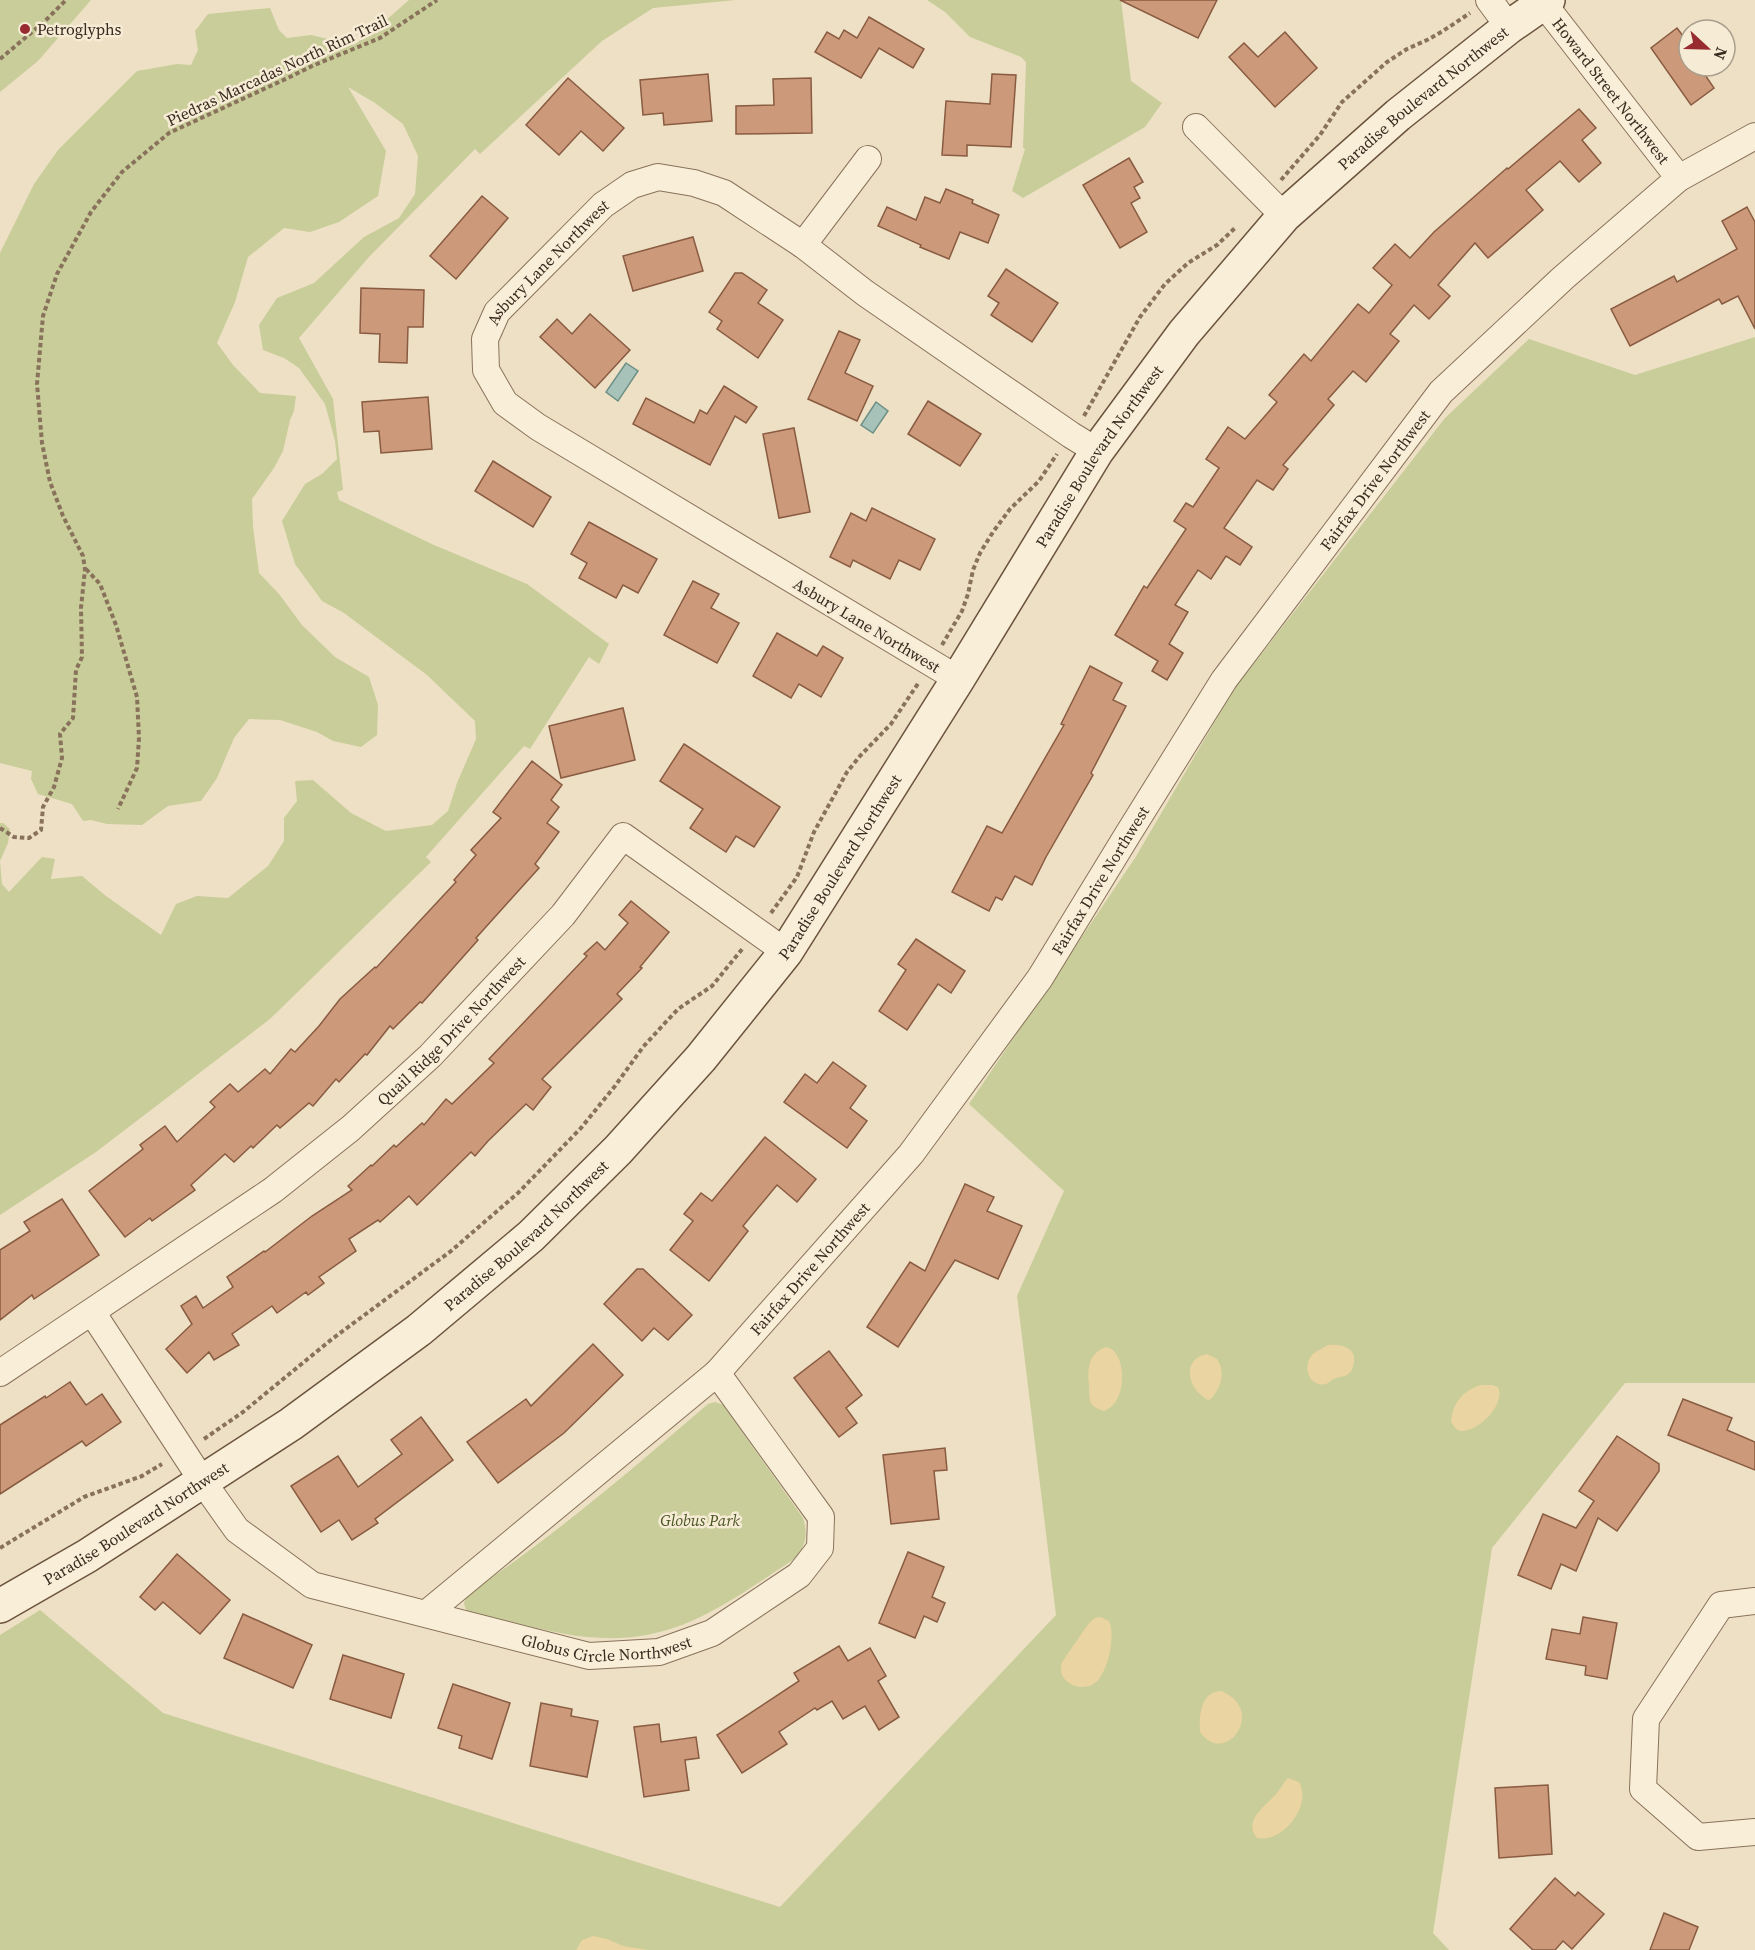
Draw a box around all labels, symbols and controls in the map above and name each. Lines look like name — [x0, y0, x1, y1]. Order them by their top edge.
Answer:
street label: Piedras Marcadas North Rim Trail — [163, 9, 391, 131]
street label: Howard Street Northwest — [1547, 13, 1675, 169]
place label: Petroglyphs — [37, 18, 122, 40]
north arrow — [1677, 18, 1737, 78]
street label: Paradise Boulevard Northwest — [1333, 20, 1513, 175]
marker: Petroglyphs — [18, 22, 32, 36]
text: N — [1708, 44, 1733, 63]
street label: Asbury Lane Northwest — [482, 193, 613, 329]
street label: Paradise Boulevard Northwest — [1030, 360, 1168, 551]
street label: Fairfax Drive Northwest — [1315, 404, 1435, 555]
street label: Asbury Lane Northwest — [789, 572, 945, 678]
street label: Paradise Boulevard Northwest — [773, 769, 907, 964]
street label: Fairfax Drive Northwest — [1046, 801, 1154, 959]
street label: Quail Ridge Drive Northwest — [372, 950, 531, 1110]
street label: Paradise Boulevard Northwest — [439, 1154, 613, 1316]
street label: Fairfax Drive Northwest — [745, 1197, 875, 1340]
street label: Paradise Boulevard Northwest — [39, 1456, 233, 1590]
park label: Globus Park — [660, 1509, 740, 1531]
street label: Globus Circle Northwest — [519, 1628, 695, 1667]

